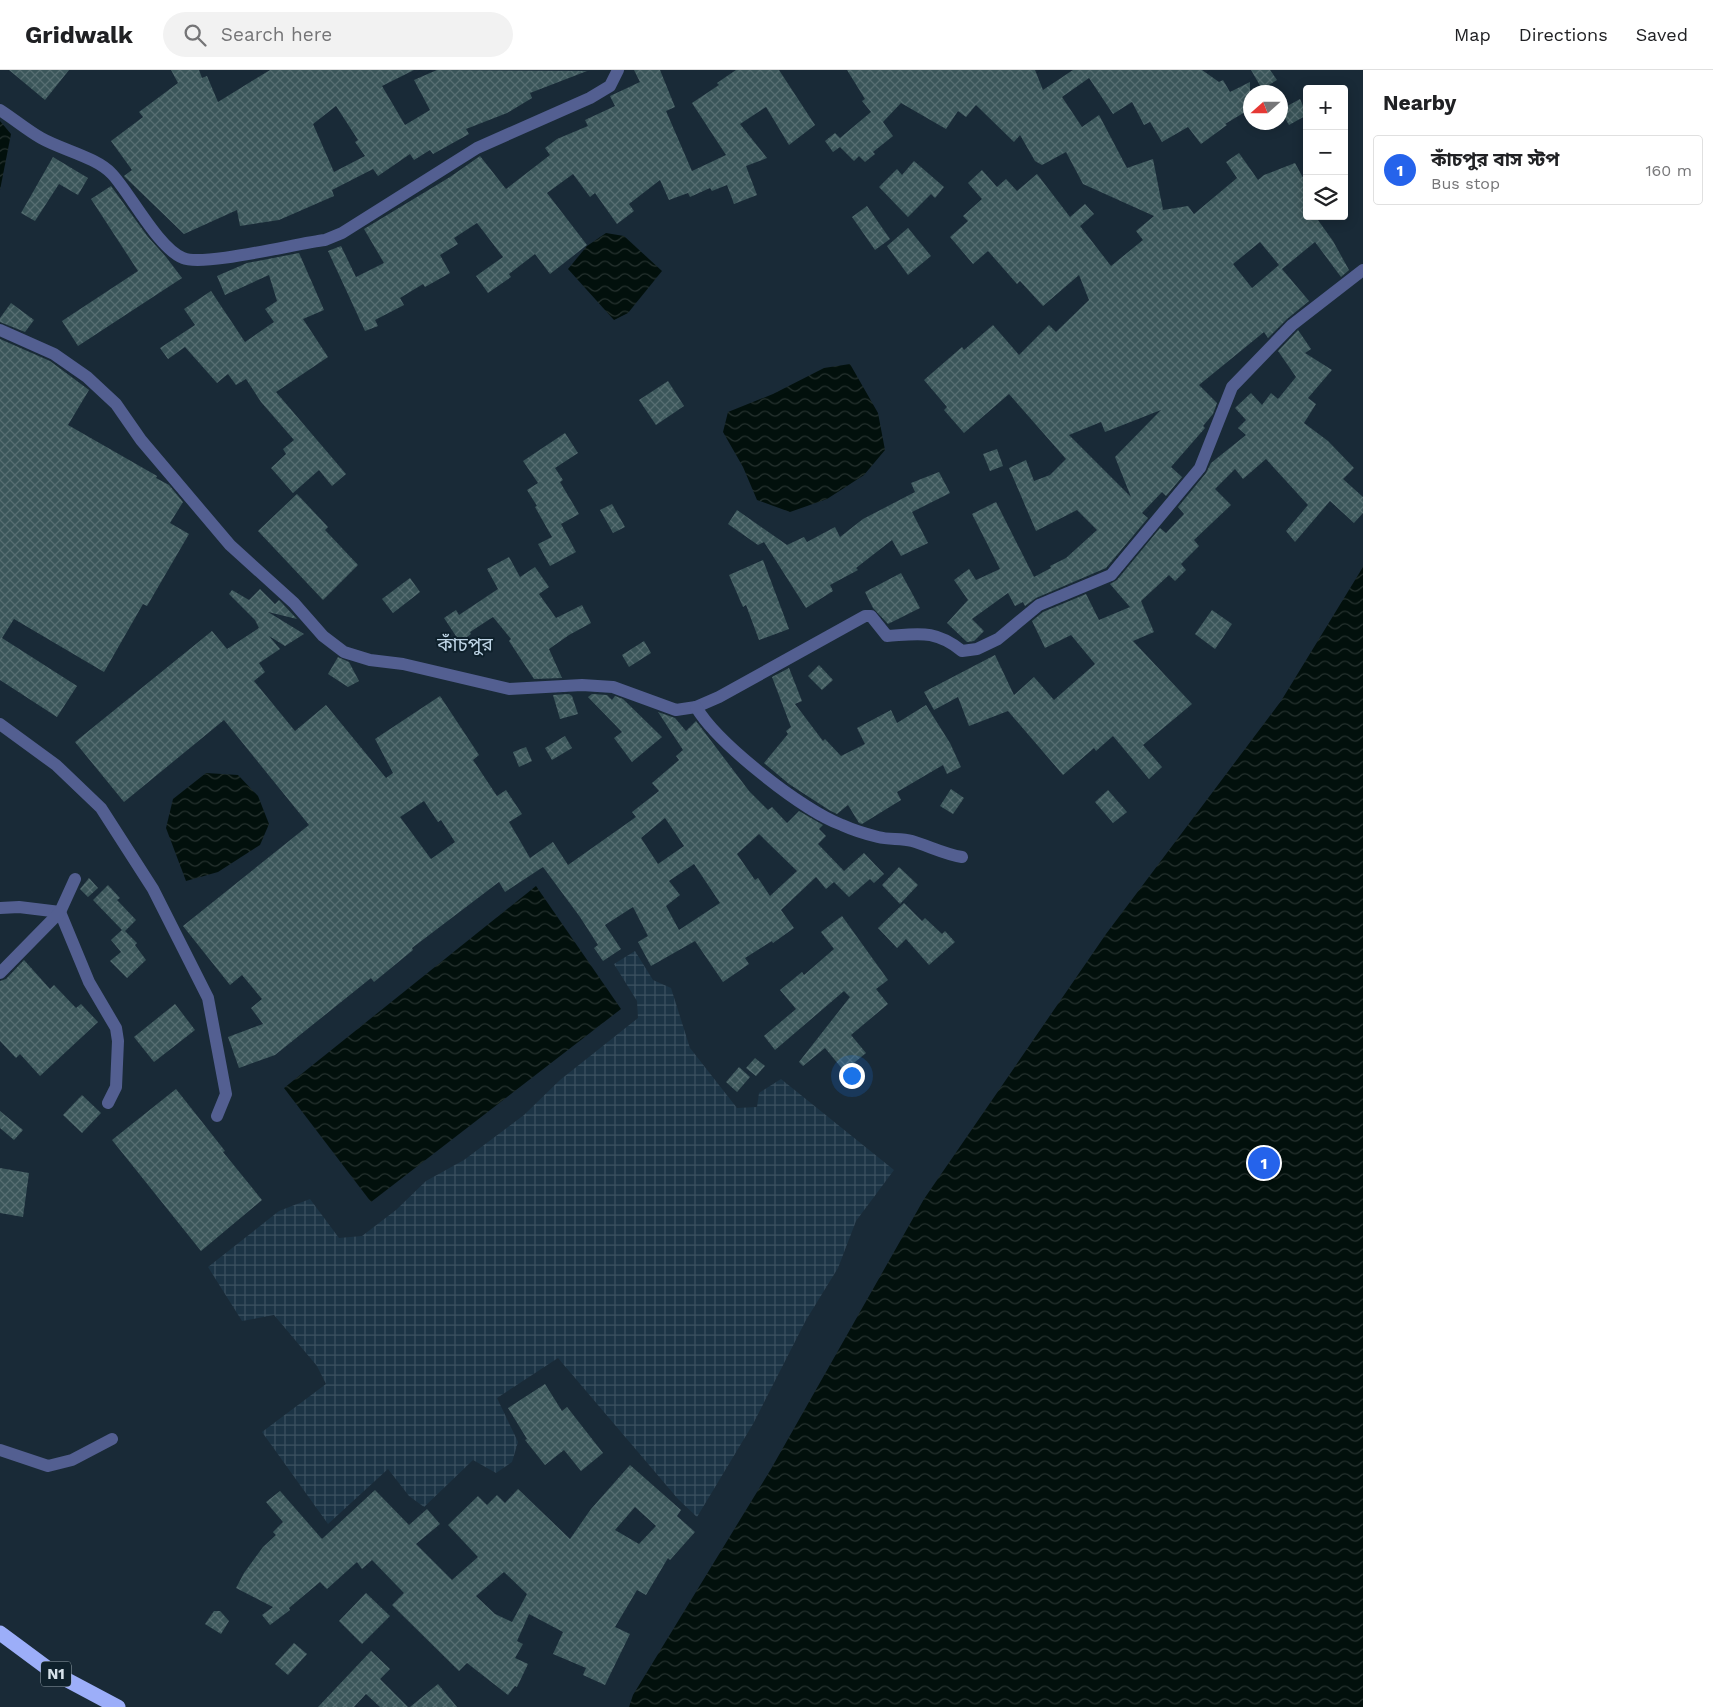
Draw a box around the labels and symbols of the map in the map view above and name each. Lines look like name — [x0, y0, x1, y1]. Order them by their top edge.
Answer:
north arrow — [1243, 85, 1288, 130]
district label: কাঁচপুর — [436, 633, 493, 656]
your location — [839, 1063, 865, 1089]
pin: 1 — [1248, 1144, 1280, 1182]
road number: N1 — [41, 1662, 71, 1686]

